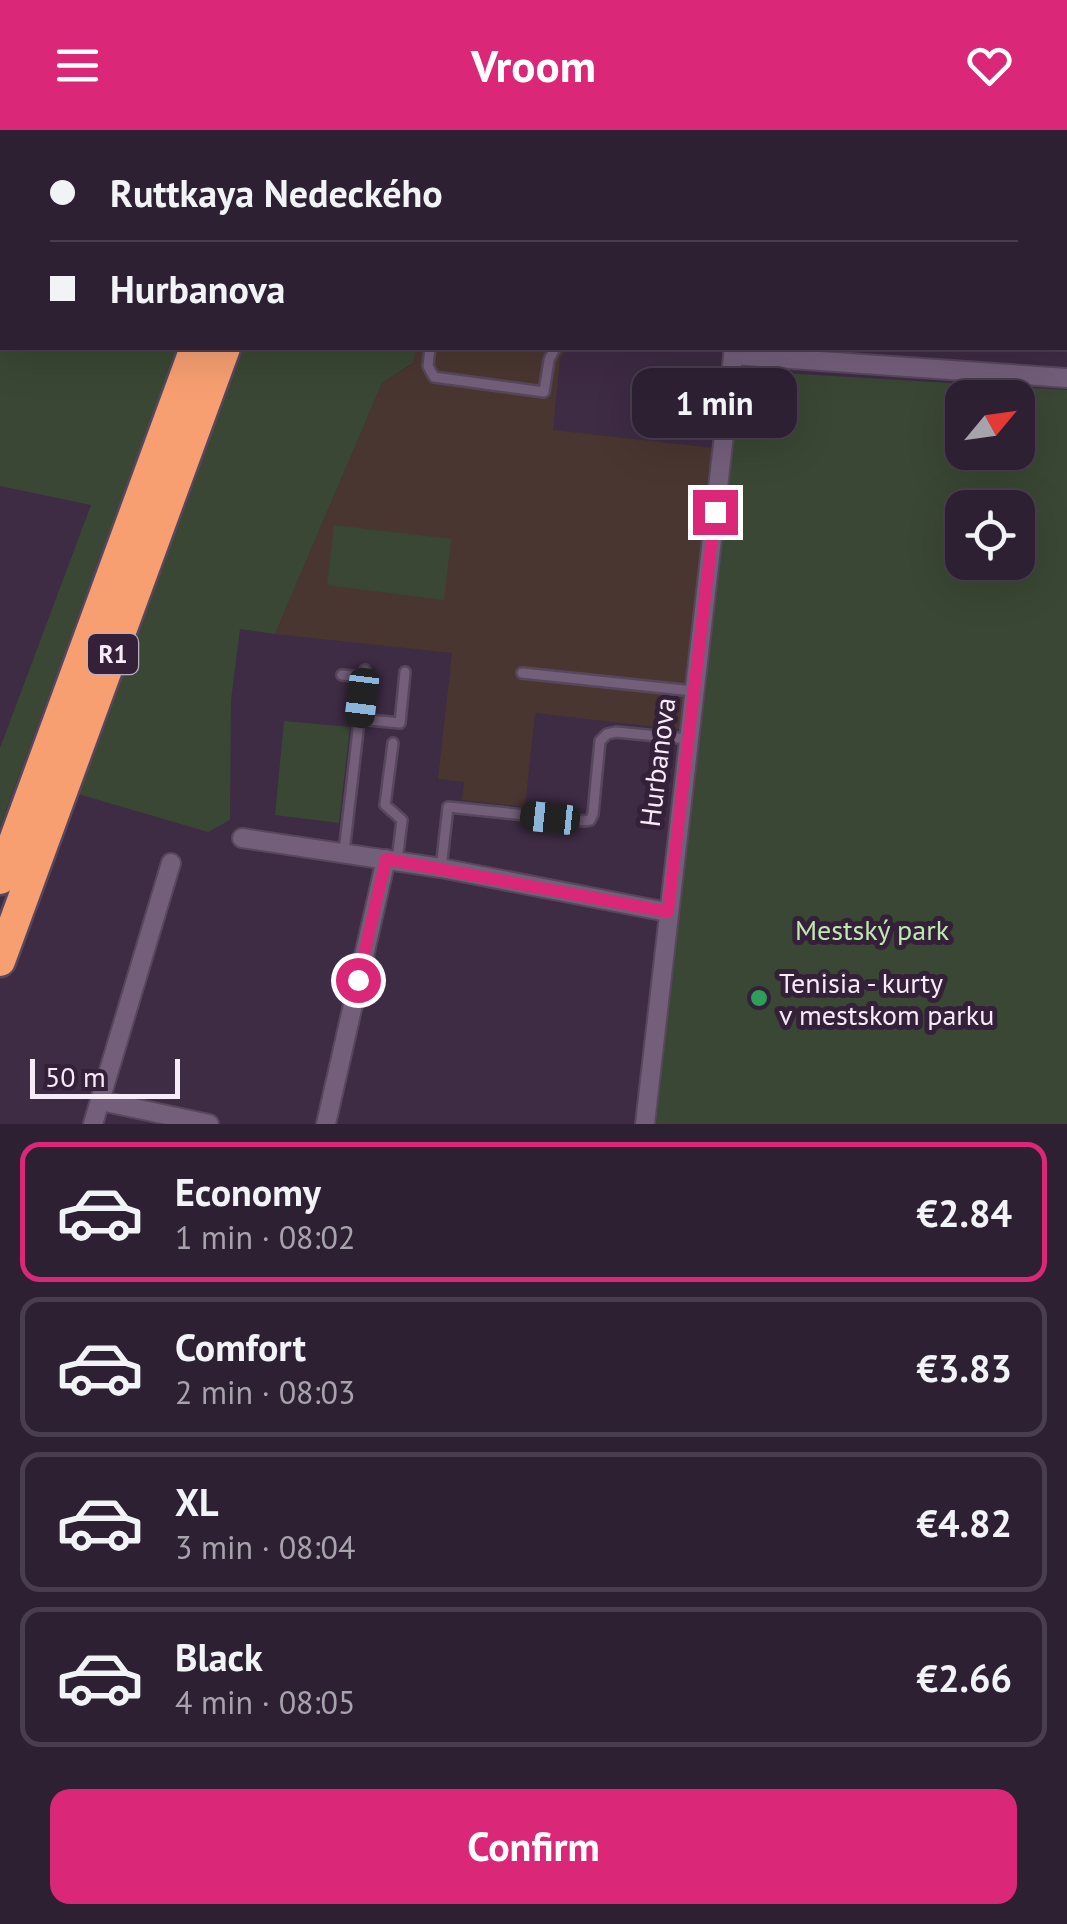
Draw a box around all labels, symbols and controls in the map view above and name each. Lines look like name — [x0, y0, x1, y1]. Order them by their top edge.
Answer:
text: Vroom — [471, 36, 596, 94]
icon: menu — [50, 38, 105, 93]
icon: heart — [962, 38, 1017, 93]
text: Ruttkaya Nedeckého — [110, 168, 443, 217]
text: Hurbanova — [110, 264, 285, 313]
callout: 1 min — [632, 367, 798, 437]
north arrow — [945, 380, 1035, 470]
map controls — [945, 380, 1035, 580]
text: 1 min — [675, 382, 754, 424]
route end — [693, 490, 738, 535]
button: locate — [945, 490, 1035, 580]
road number: R1 — [88, 634, 138, 674]
car — [343, 666, 381, 730]
street label: Hurbanova — [631, 695, 683, 829]
car — [519, 800, 581, 836]
park label: Mestský park — [795, 911, 950, 948]
route start — [336, 958, 381, 1003]
place label: Tenisia - kurty v mestskom parku — [779, 964, 994, 1033]
marker: Tenisia - kurty v mestskom parku — [748, 987, 770, 1009]
scale bar — [30, 1054, 180, 1098]
text: 50 m — [45, 1058, 106, 1095]
icon: car — [55, 1167, 145, 1257]
text: Economy — [175, 1167, 321, 1216]
text: €2.84 — [916, 1188, 1012, 1237]
text: 1 min · 08:02 — [175, 1216, 355, 1258]
icon: car — [55, 1322, 145, 1412]
text: Comfort — [175, 1322, 306, 1371]
text: €3.83 — [916, 1343, 1012, 1392]
text: 2 min · 08:03 — [175, 1371, 355, 1413]
icon: car — [55, 1477, 145, 1567]
text: XL — [175, 1477, 219, 1526]
text: €4.82 — [916, 1498, 1012, 1547]
text: 3 min · 08:04 — [175, 1526, 355, 1568]
icon: car — [55, 1632, 145, 1722]
text: Black — [175, 1632, 263, 1681]
text: €2.66 — [916, 1653, 1012, 1702]
text: 4 min · 08:05 — [175, 1681, 355, 1723]
button: Confirm — [50, 1789, 1017, 1904]

